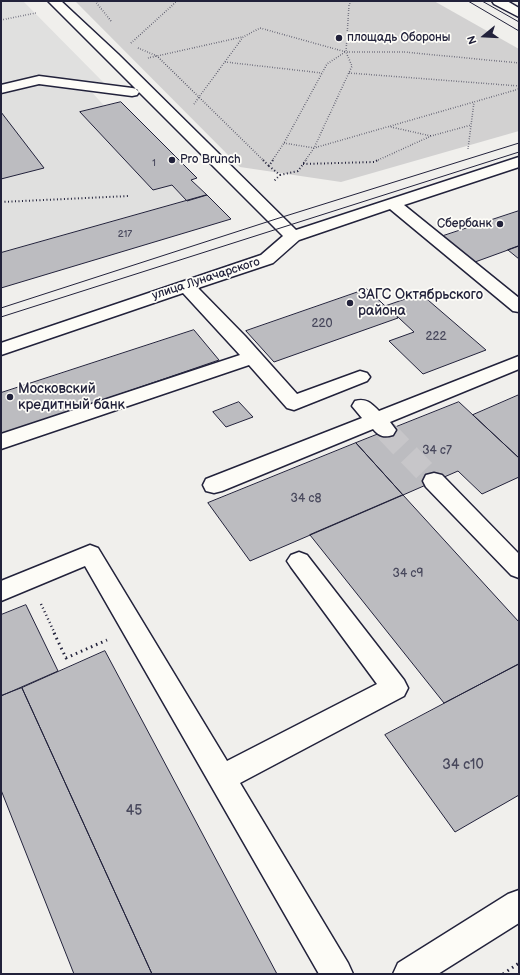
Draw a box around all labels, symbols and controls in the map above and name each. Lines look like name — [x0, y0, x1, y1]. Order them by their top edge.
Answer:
north arrow — [464, 16, 504, 56]
place label: площадь Обороны — [347, 31, 450, 45]
marker: площадь Обороны — [334, 33, 344, 43]
text: N — [465, 34, 480, 46]
place label: Pro Brunch — [180, 153, 241, 167]
marker: Pro Brunch — [167, 155, 177, 165]
house number: 1 — [152, 157, 156, 169]
place label: Сбербанк — [437, 217, 492, 231]
marker: Сбербанк — [495, 219, 505, 229]
house number: 217 — [118, 228, 132, 240]
street label: улица Луначарского — [150, 255, 262, 303]
place label: ЗАГС Октябрьского района — [358, 287, 483, 320]
marker: ЗАГС Октябрьского района — [345, 298, 355, 308]
house number: 220 — [311, 317, 333, 331]
house number: 222 — [425, 330, 447, 344]
place label: Московский кредитный банк — [18, 381, 125, 414]
marker: Московский кредитный банк — [5, 392, 15, 402]
house number: 34 с7 — [422, 444, 452, 458]
house number: 34 с8 — [291, 492, 321, 506]
house number: 34 с9 — [393, 567, 423, 581]
house number: 34 с10 — [442, 757, 484, 773]
house number: 45 — [126, 803, 142, 819]

